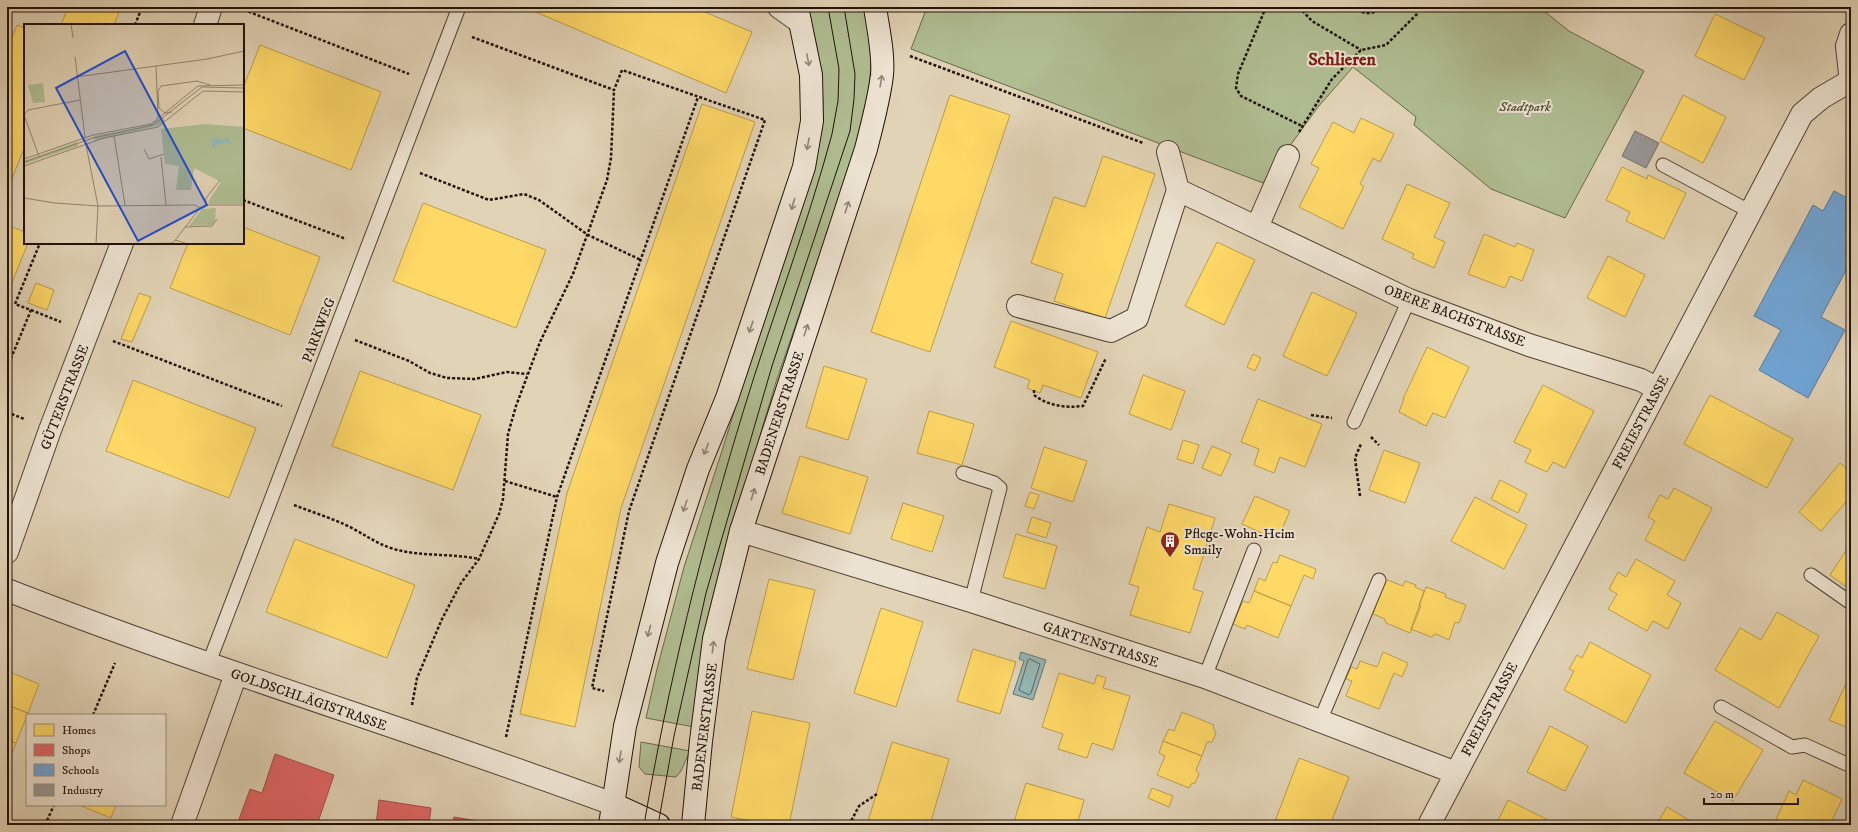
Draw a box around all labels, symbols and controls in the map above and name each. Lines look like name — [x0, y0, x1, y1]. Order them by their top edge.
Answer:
inset map — [24, 24, 244, 244]
district label: Schlieren — [1308, 49, 1376, 71]
one-way arrow — [804, 54, 812, 67]
one-way arrow — [877, 75, 885, 88]
park label: Stadtpark — [1498, 98, 1551, 116]
one-way arrow — [804, 137, 812, 150]
one-way arrow — [789, 197, 796, 210]
one-way arrow — [843, 201, 851, 213]
street label: OBERE BACHSTRASSE — [1381, 281, 1528, 351]
street label: PARKWEG — [298, 295, 340, 365]
one-way arrow — [746, 321, 754, 333]
one-way arrow — [803, 324, 810, 337]
street label: GÜTERSTRASSE — [37, 342, 93, 453]
street label: BADENERSTRASSE — [751, 349, 809, 478]
street label: FREIESTRASSE — [1608, 372, 1673, 473]
one-way arrow — [702, 443, 710, 455]
one-way arrow — [750, 487, 757, 500]
one-way arrow — [681, 500, 689, 512]
place label: Pflege-Wohn-Heim Smaily — [1184, 525, 1295, 559]
building icon: Pflege-Wohn-Heim Smaily — [1159, 530, 1181, 558]
street label: GARTENSTRASSE — [1041, 618, 1161, 672]
one-way arrow — [645, 624, 653, 637]
one-way arrow — [709, 641, 717, 654]
street label: FREIESTRASSE — [1457, 659, 1522, 760]
street label: BADENERSTRASSE — [688, 662, 722, 792]
street label: GOLDSCHLÄGISTRASSE — [228, 665, 389, 735]
legend — [26, 714, 166, 806]
text: Homes — [62, 723, 96, 738]
text: Shops — [62, 743, 90, 758]
one-way arrow — [616, 750, 624, 763]
text: Schools — [62, 763, 99, 778]
scale bar — [1704, 780, 1798, 806]
text: Industry — [62, 783, 103, 798]
text: 20 m — [1710, 787, 1734, 802]

